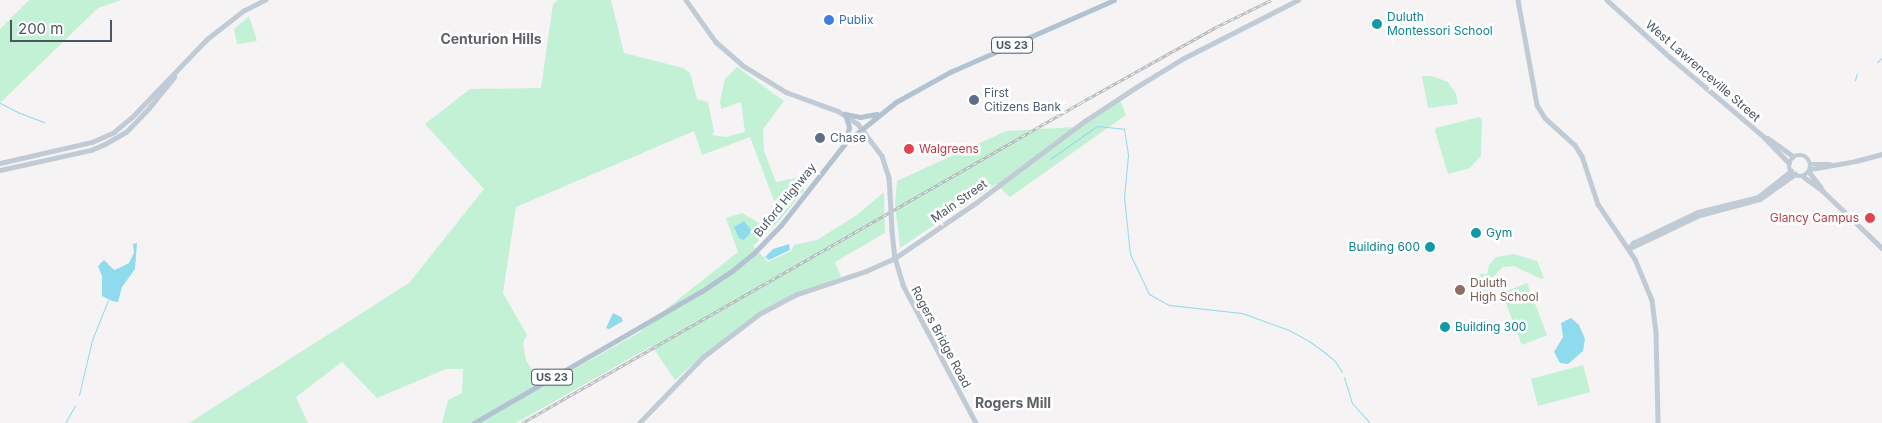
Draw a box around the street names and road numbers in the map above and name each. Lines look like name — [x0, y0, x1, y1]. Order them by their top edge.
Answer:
street label: West Lawrenceville Street — [1643, 17, 1763, 125]
road number: US 23 — [991, 36, 1033, 54]
street label: Buford Highway — [751, 160, 819, 240]
street label: Main Street — [928, 177, 990, 225]
street label: Rogers Bridge Road — [908, 284, 974, 390]
road number: US 23 — [531, 368, 573, 386]

